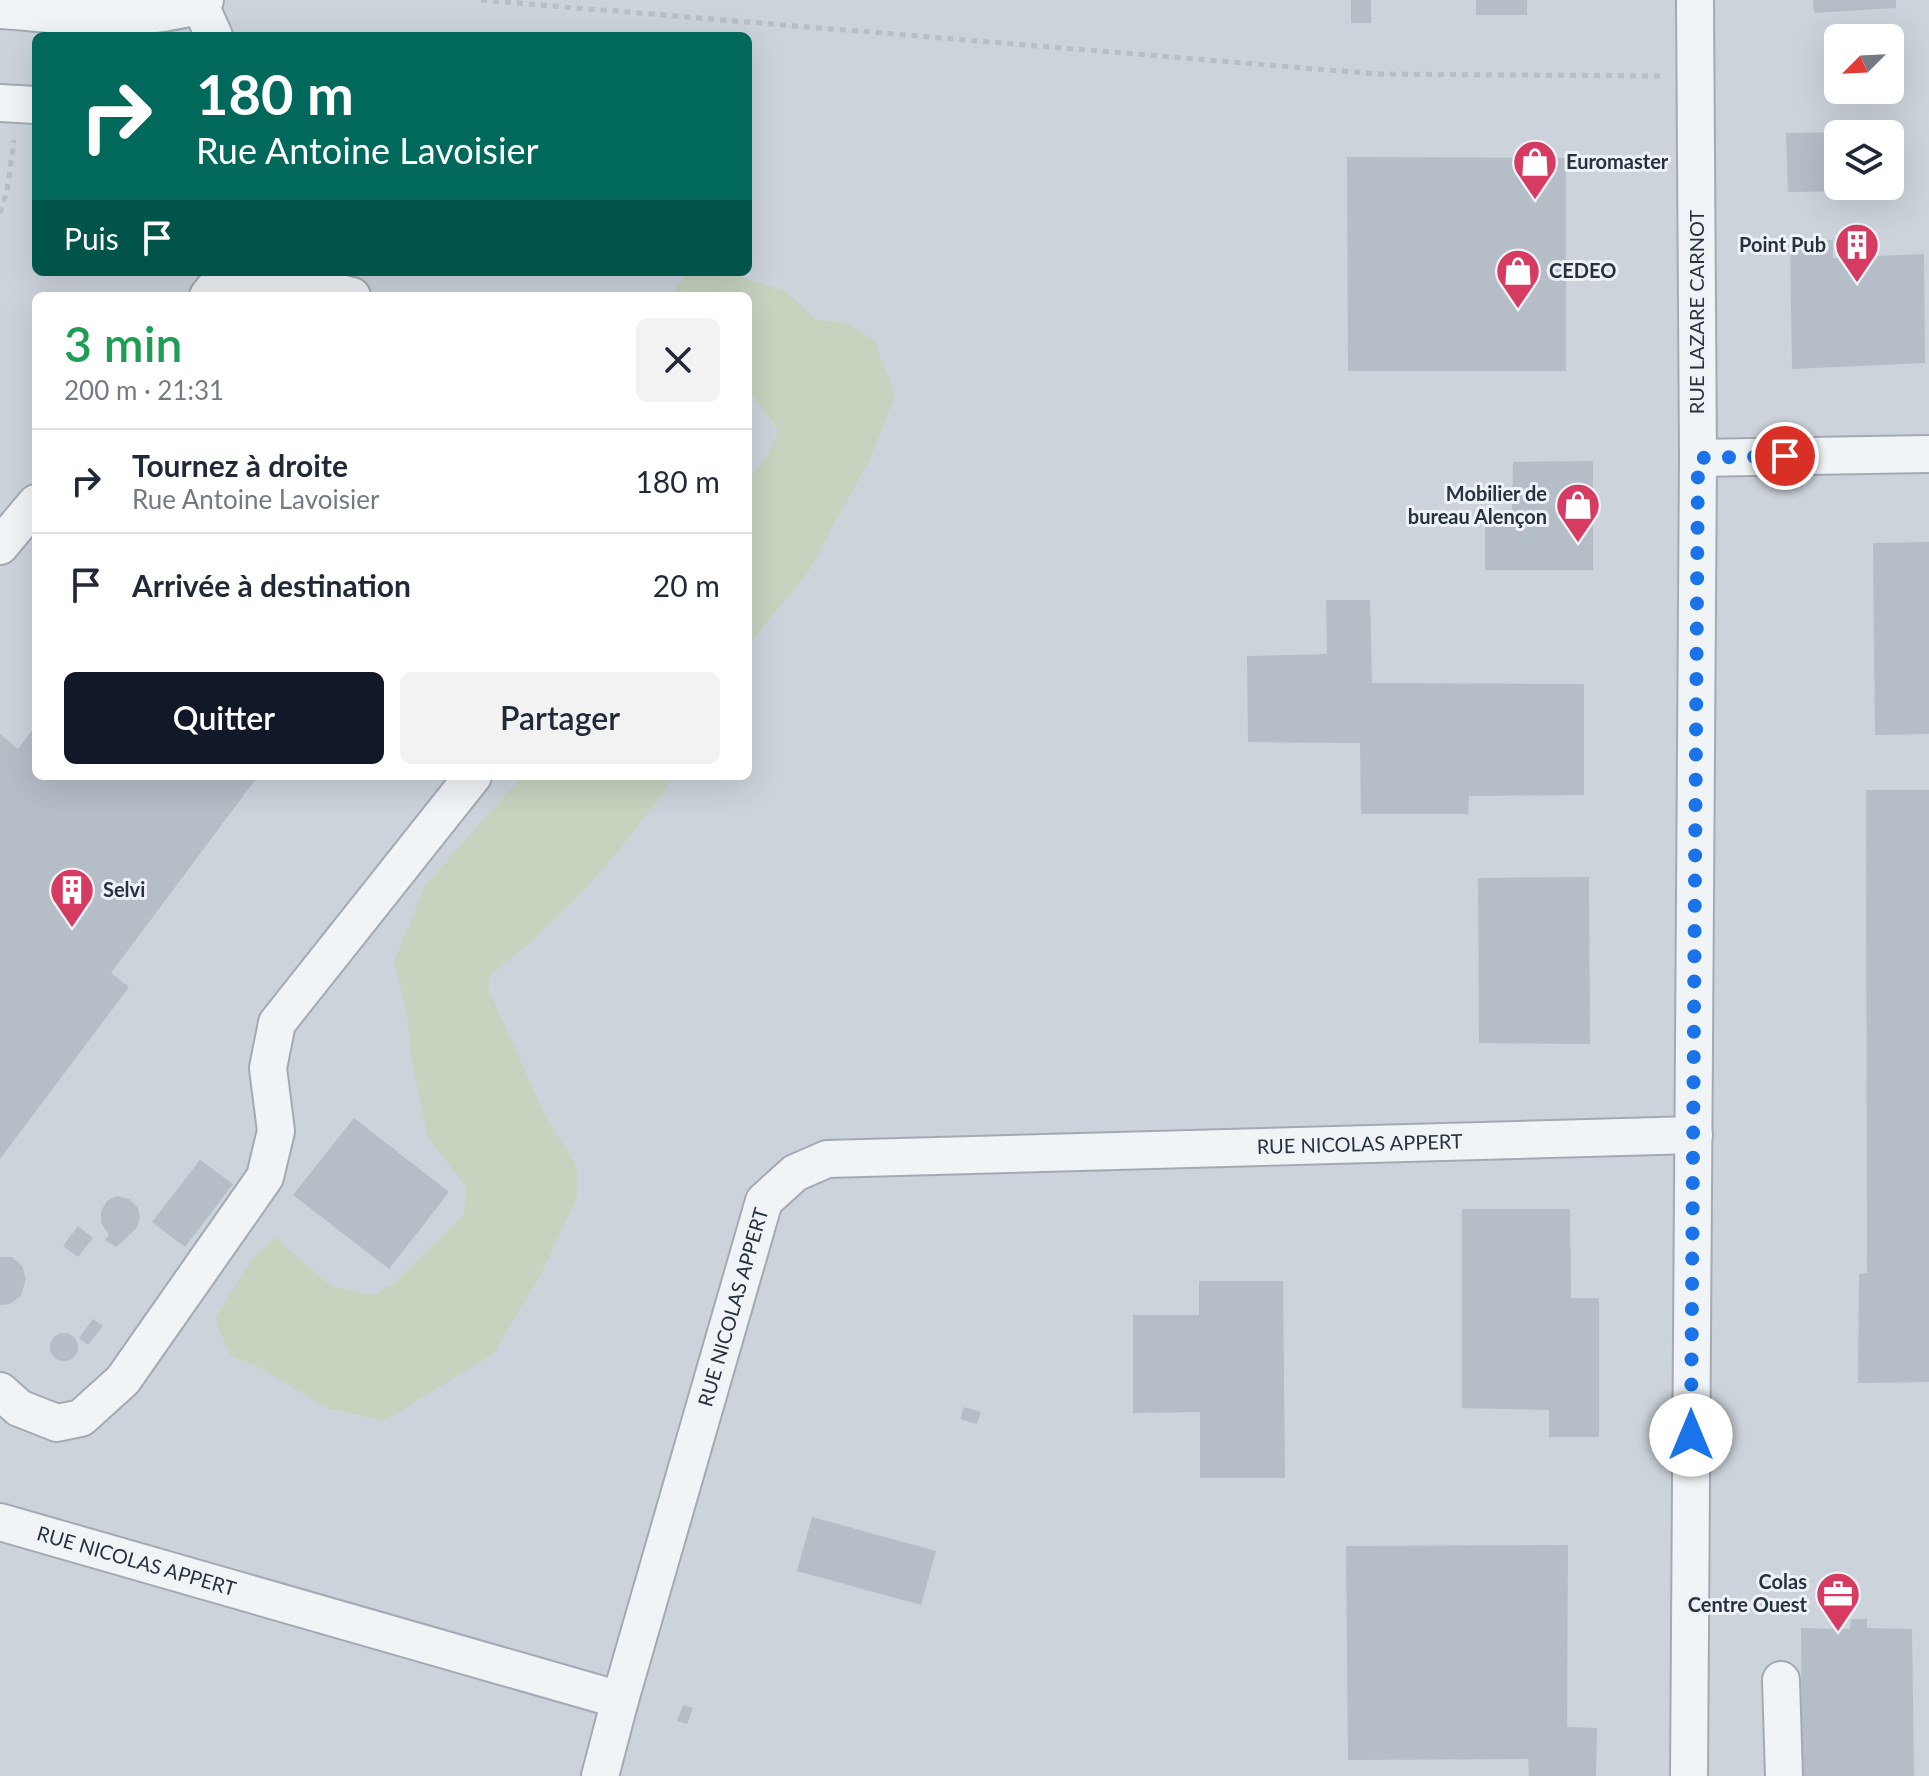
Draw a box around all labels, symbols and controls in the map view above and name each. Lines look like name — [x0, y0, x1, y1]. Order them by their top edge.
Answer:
north arrow — [1824, 24, 1904, 104]
map controls — [1824, 24, 1904, 200]
text: 180 m — [196, 60, 354, 127]
icon: right — [64, 64, 168, 168]
button: layers — [1824, 120, 1904, 200]
text: Rue Antoine Lavoisier — [196, 128, 539, 172]
shop icon: Euromaster — [1511, 138, 1559, 201]
place label: Euromaster — [1566, 149, 1669, 173]
street label: RUE LAZARE CARNOT — [1684, 210, 1708, 414]
icon: arrive — [135, 216, 179, 260]
text: Puis — [64, 220, 119, 256]
building icon: Point Pub — [1833, 221, 1881, 284]
place label: Point Pub — [1739, 232, 1826, 256]
shop icon: CEDEO — [1494, 247, 1542, 310]
place label: CEDEO — [1549, 258, 1616, 282]
text: 3 min — [64, 315, 182, 372]
button: close — [636, 318, 720, 402]
text: 200 m · 21:31 — [64, 374, 224, 406]
pin — [1751, 422, 1819, 490]
icon: arrive — [1763, 434, 1807, 478]
text: Tournez à droite — [132, 447, 348, 483]
icon: right — [64, 459, 108, 503]
text: 180 m — [635, 463, 720, 499]
place label: Mobilier de bureau Alençon — [1408, 481, 1547, 528]
shop icon: Mobilier de bureau Alençon — [1554, 481, 1602, 544]
text: Rue Antoine Lavoisier — [132, 483, 380, 515]
icon: arrive — [64, 563, 108, 607]
text: Arrivée à destination — [132, 567, 411, 603]
text: 20 m — [653, 567, 720, 603]
button: Quitter — [64, 672, 384, 764]
button: Partager — [400, 672, 720, 764]
building icon: Selvi — [48, 866, 96, 929]
place label: Selvi — [103, 877, 145, 901]
street label: RUE NICOLAS APPERT — [1256, 1128, 1463, 1158]
street label: RUE NICOLAS APPERT — [692, 1204, 773, 1409]
position arrow — [1649, 1393, 1733, 1477]
street label: RUE NICOLAS APPERT — [34, 1520, 239, 1600]
place label: Colas Centre Ouest — [1688, 1569, 1808, 1616]
office icon: Colas Centre Ouest — [1814, 1570, 1862, 1633]

